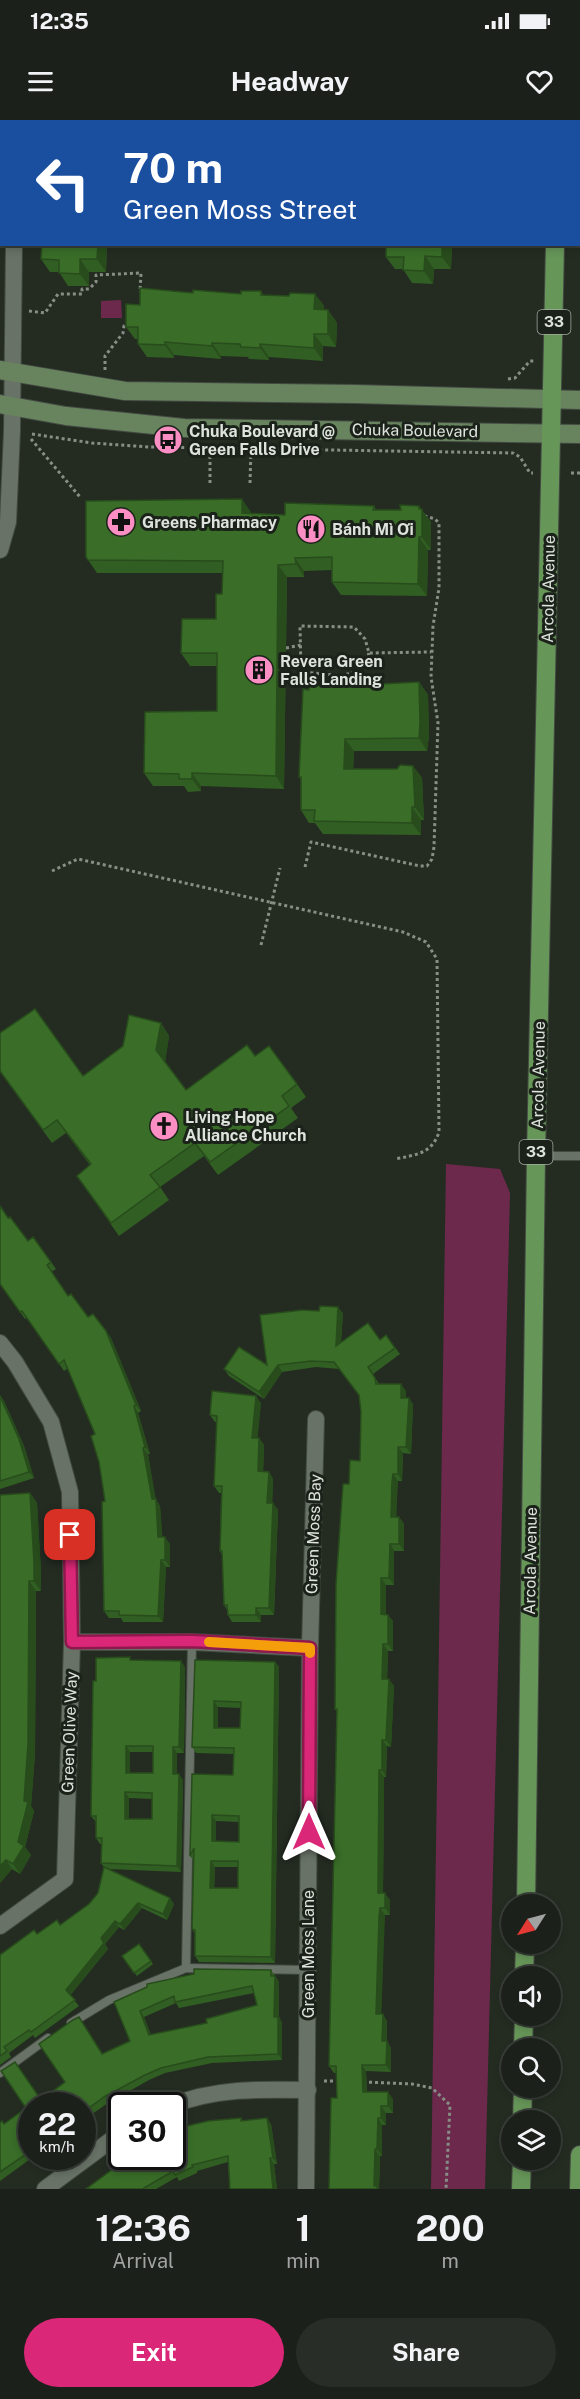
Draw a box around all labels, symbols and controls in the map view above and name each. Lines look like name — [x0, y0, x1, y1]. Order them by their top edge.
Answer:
text: 12:35 — [30, 8, 89, 34]
icon: menu — [24, 65, 57, 98]
text: Headway — [231, 65, 349, 97]
icon: heart — [523, 65, 556, 98]
text: 70 m — [123, 143, 223, 192]
icon: left — [24, 144, 102, 222]
text: Green Moss Street — [123, 193, 357, 225]
road number: 33 — [538, 310, 570, 334]
street label: Chuka Boulevard — [352, 420, 478, 441]
place label: Chuka Boulevard @ Green Falls Drive — [189, 422, 335, 459]
bus stop icon: Chuka Boulevard @ Green Falls Drive — [152, 424, 184, 456]
pharmacy icon: Greens Pharmacy — [105, 506, 137, 538]
place label: Greens Pharmacy — [142, 513, 277, 532]
restaurant icon: Bánh Mì Ơi — [295, 513, 327, 545]
place label: Bánh Mì Ơi — [332, 520, 414, 539]
street label: Arcola Avenue — [538, 535, 559, 643]
place label: Revera Green Falls Landing — [280, 652, 383, 689]
building icon: Revera Green Falls Landing — [243, 654, 275, 686]
street label: Arcola Avenue — [528, 1021, 549, 1129]
place label: Living Hope Alliance Church — [185, 1108, 306, 1145]
church icon: Living Hope Alliance Church — [148, 1110, 180, 1142]
road number: 33 — [520, 1140, 552, 1164]
street label: Green Moss Bay — [302, 1473, 325, 1594]
street label: Arcola Avenue — [520, 1507, 541, 1615]
pin — [44, 1509, 95, 1560]
icon: arrive — [53, 1518, 86, 1551]
street label: Green Olive Way — [58, 1671, 81, 1793]
position arrow — [277, 1800, 341, 1864]
street label: Green Moss Lane — [299, 1890, 318, 2018]
north arrow — [501, 1894, 561, 1954]
map controls — [501, 1894, 561, 2170]
button: sound — [501, 1966, 561, 2026]
button: search — [501, 2038, 561, 2098]
speed limit sign: 30 — [108, 2092, 186, 2170]
text: 22 — [38, 2106, 76, 2142]
button: layers — [501, 2110, 561, 2170]
text: km/h — [39, 2138, 75, 2155]
text: 12:36 — [95, 2207, 191, 2249]
text: 1 — [295, 2207, 311, 2249]
text: 200 — [415, 2207, 485, 2249]
text: Arrival — [112, 2249, 174, 2273]
text: min — [286, 2249, 320, 2273]
text: m — [441, 2249, 459, 2273]
button: Exit — [24, 2318, 284, 2387]
button: Share — [296, 2318, 556, 2387]

